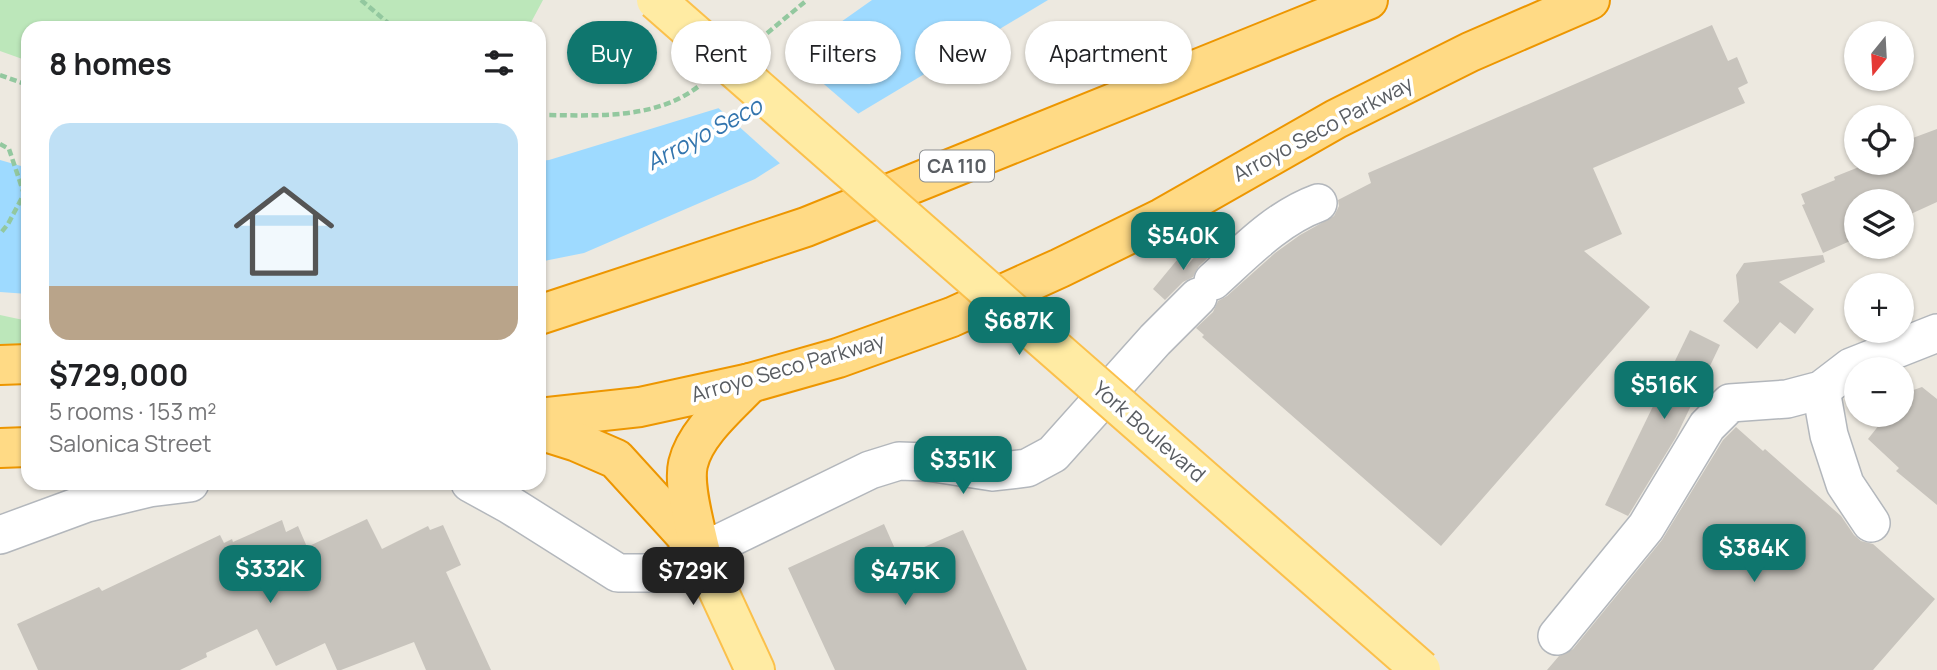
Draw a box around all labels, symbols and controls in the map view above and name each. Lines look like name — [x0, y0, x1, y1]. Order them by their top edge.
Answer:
chip: Buy — [567, 21, 657, 84]
chip: Rent — [671, 21, 771, 84]
chip: Filters — [785, 21, 901, 84]
chip: New — [915, 21, 1011, 84]
chip: Apartment — [1025, 21, 1192, 84]
north arrow — [1844, 21, 1914, 91]
map controls — [1844, 21, 1914, 427]
text: 8 homes — [49, 43, 172, 84]
icon: filters — [480, 44, 518, 82]
street label: Arroyo Seco Parkway — [1228, 69, 1417, 187]
water label: Arroyo Seco — [640, 88, 769, 177]
button: locate — [1844, 105, 1914, 175]
road number: CA 110 — [920, 150, 994, 182]
icon: home — [221, 168, 347, 294]
button: layers — [1844, 189, 1914, 259]
pin: $540K — [1134, 212, 1232, 272]
text: $540K — [1147, 219, 1219, 251]
button: + — [1844, 273, 1914, 343]
pin: $687K — [970, 298, 1068, 357]
text: $687K — [984, 304, 1054, 336]
street label: Arroyo Seco Parkway — [688, 326, 888, 408]
text: $729,000 — [49, 354, 189, 395]
button: − — [1844, 357, 1914, 427]
pin: $516K — [1615, 362, 1713, 421]
text: $516K — [1630, 368, 1698, 400]
street label: York Boulevard — [1087, 375, 1212, 488]
text: 5 rooms · 153 m² — [49, 395, 216, 427]
text: Salonica Street — [49, 427, 212, 459]
pin: $351K — [914, 436, 1012, 496]
text: $351K — [930, 443, 996, 475]
pin: $384K — [1705, 524, 1803, 584]
text: $384K — [1719, 531, 1789, 563]
pin: $332K — [221, 546, 319, 605]
pin: $729K — [644, 548, 742, 607]
pin: $475K — [856, 548, 954, 607]
text: $332K — [235, 552, 305, 584]
text: $729K — [658, 554, 728, 586]
text: $475K — [870, 554, 940, 586]

